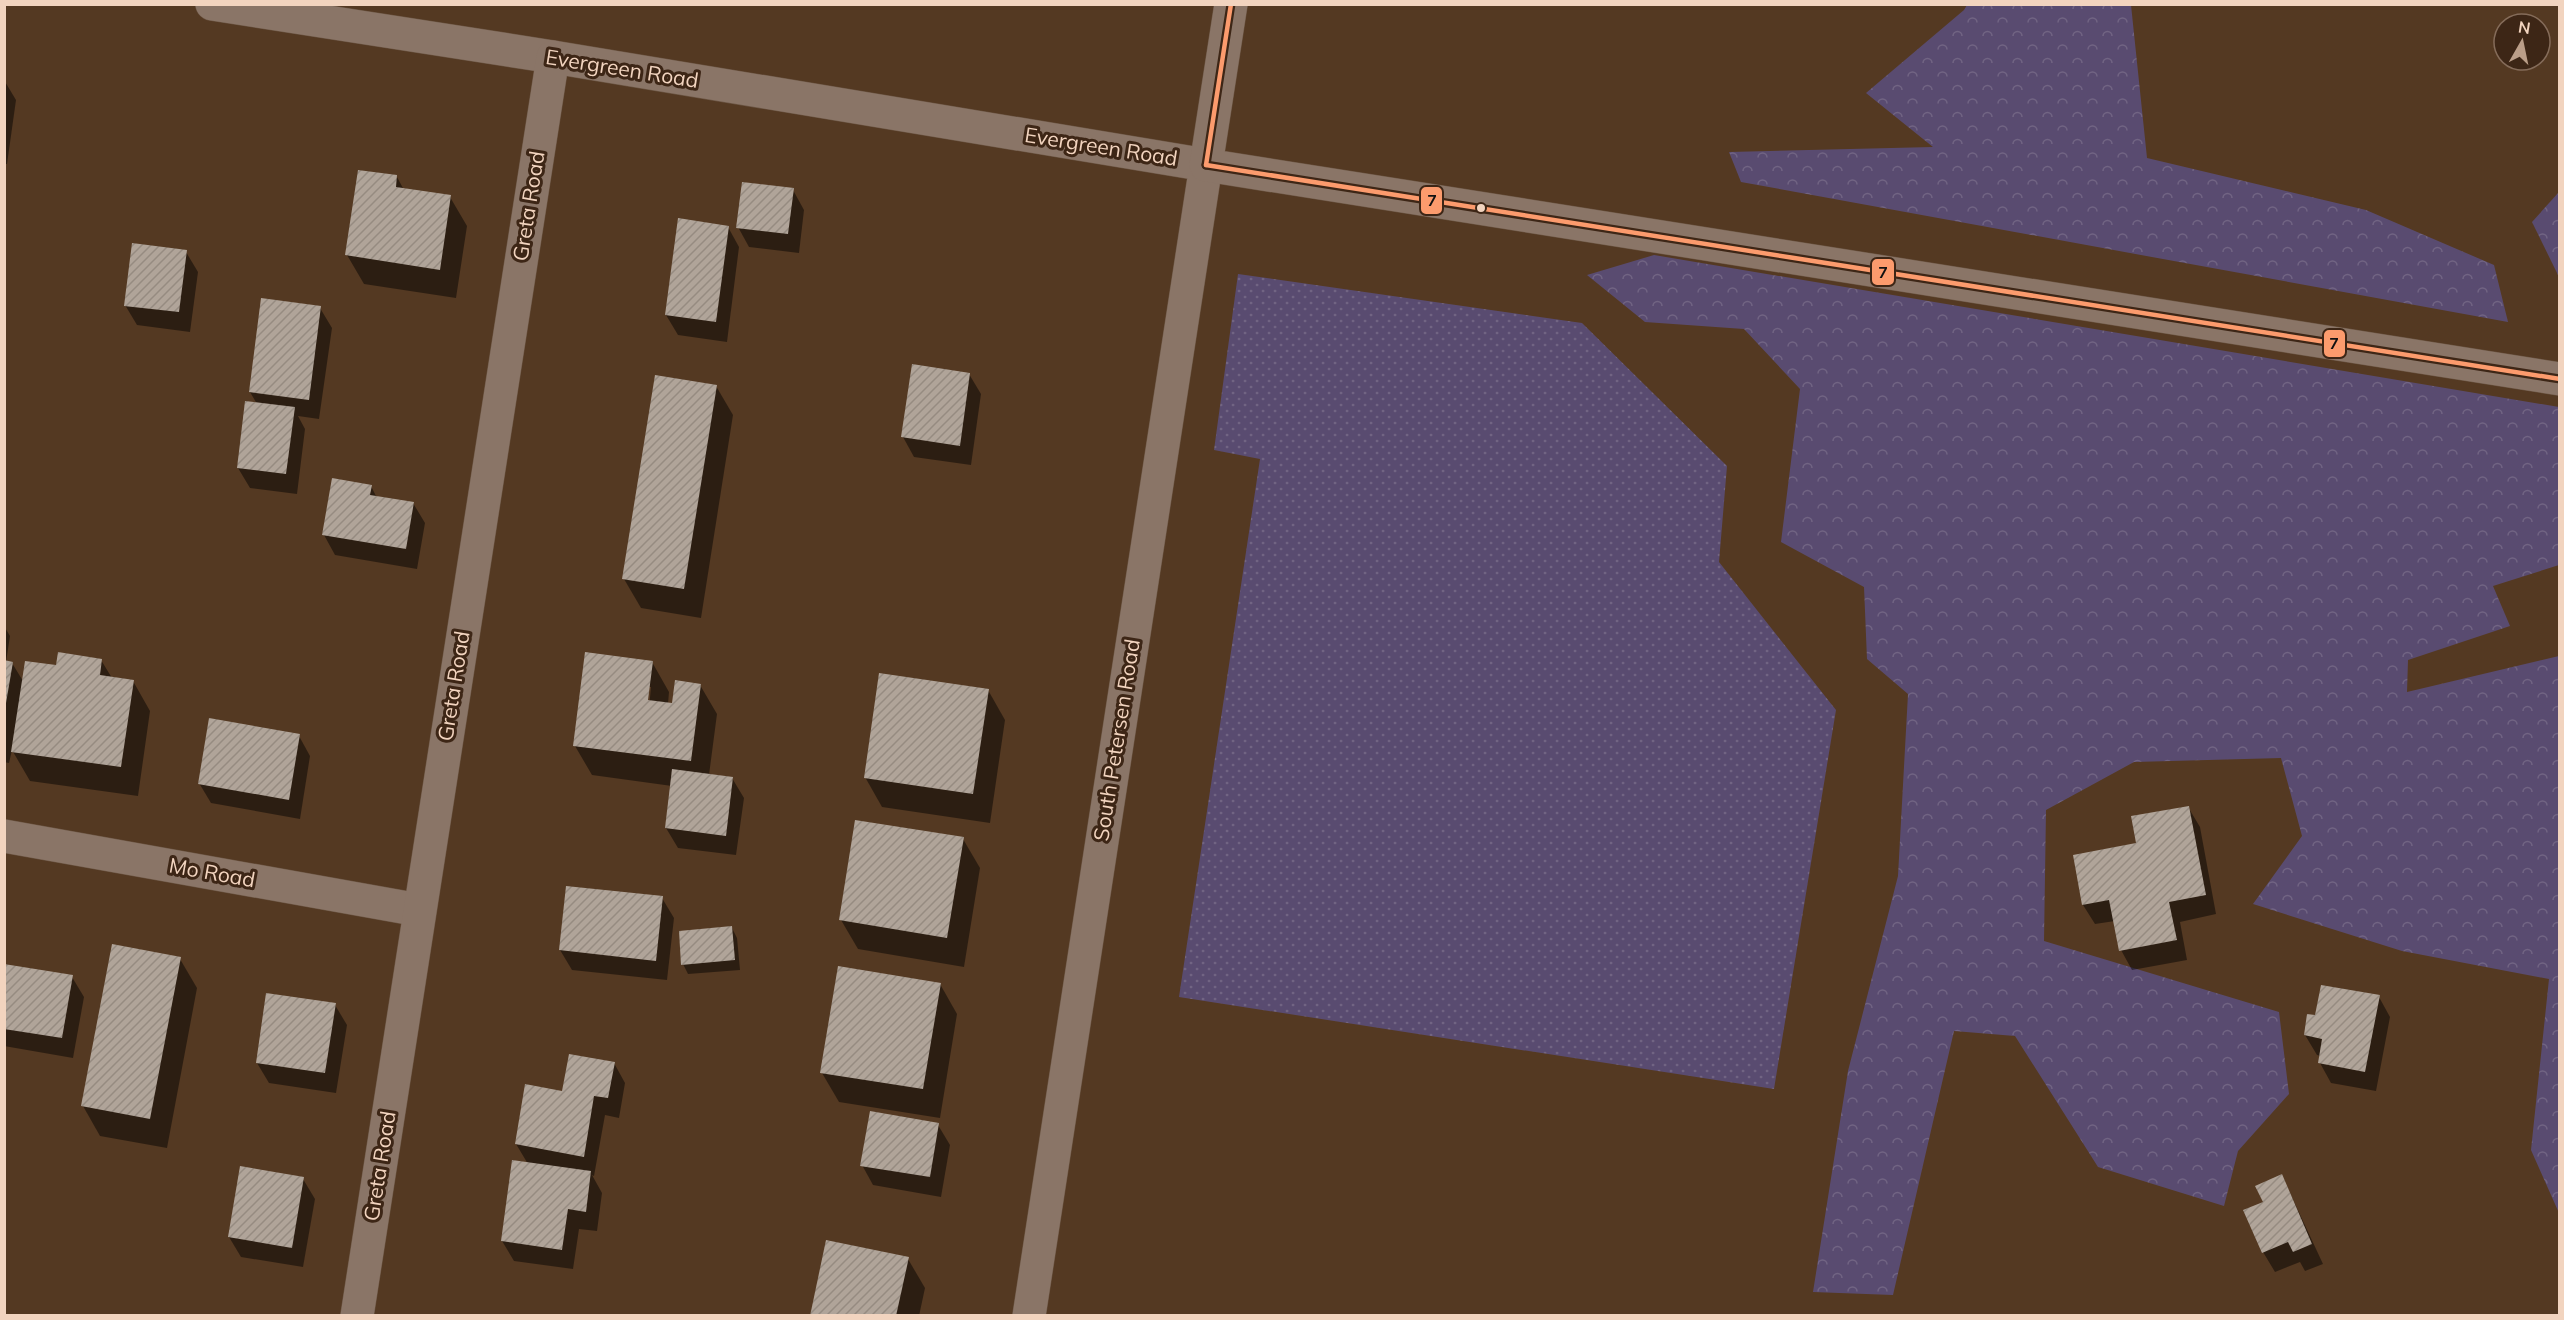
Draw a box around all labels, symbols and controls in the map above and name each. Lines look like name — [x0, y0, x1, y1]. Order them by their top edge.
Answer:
north arrow — [2492, 12, 2552, 72]
text: N — [2517, 16, 2532, 38]
street label: Evergreen Road — [544, 43, 700, 93]
street label: Evergreen Road — [1023, 121, 1179, 171]
street label: Greta Road — [506, 149, 550, 263]
line badge: 7 — [1420, 186, 1443, 215]
text: 7 — [1427, 190, 1437, 210]
unlabelled marker — [1475, 202, 1487, 214]
line badge: 7 — [1871, 258, 1895, 286]
text: 7 — [1878, 262, 1888, 282]
line badge: 7 — [2323, 329, 2346, 358]
text: 7 — [2329, 333, 2339, 353]
street label: Greta Road — [431, 629, 475, 743]
street label: South Petersen Road — [1087, 637, 1145, 843]
street label: Mo Road — [167, 852, 257, 892]
street label: Greta Road — [357, 1109, 401, 1223]

